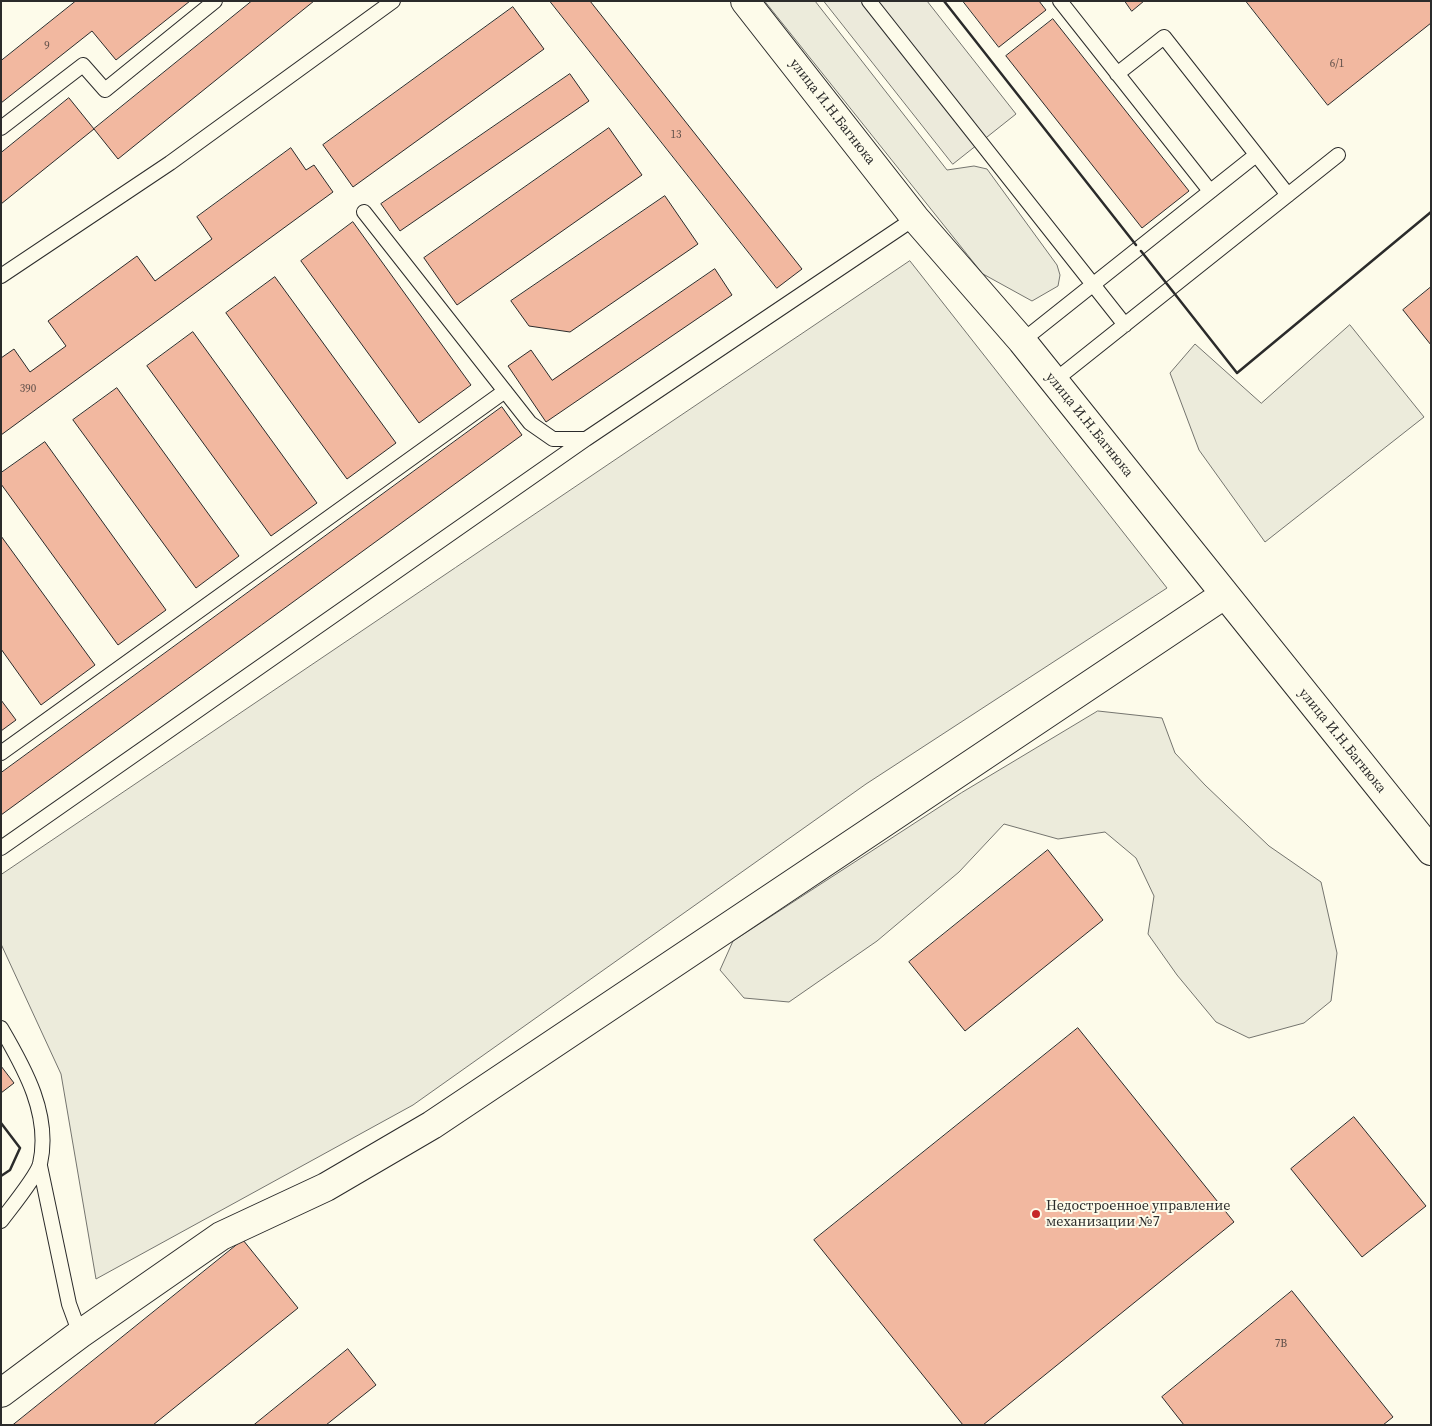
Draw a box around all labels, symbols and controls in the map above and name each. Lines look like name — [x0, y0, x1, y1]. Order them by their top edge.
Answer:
house number: 9 — [44, 39, 50, 53]
street label: улица И.Н.Багнюка — [785, 56, 879, 168]
house number: 6/1 — [1330, 57, 1344, 71]
house number: 13 — [671, 128, 681, 142]
street label: улица И.Н.Багнюка — [1042, 369, 1136, 481]
house number: 390 — [20, 382, 36, 396]
street label: улица И.Н.Багнюка — [1295, 685, 1389, 797]
place label: Недостроенное управление механизации №7 — [1046, 1198, 1230, 1230]
marker: Недостроенное управление механизации №7 — [1030, 1208, 1042, 1220]
house number: 7В — [1275, 1337, 1287, 1351]

